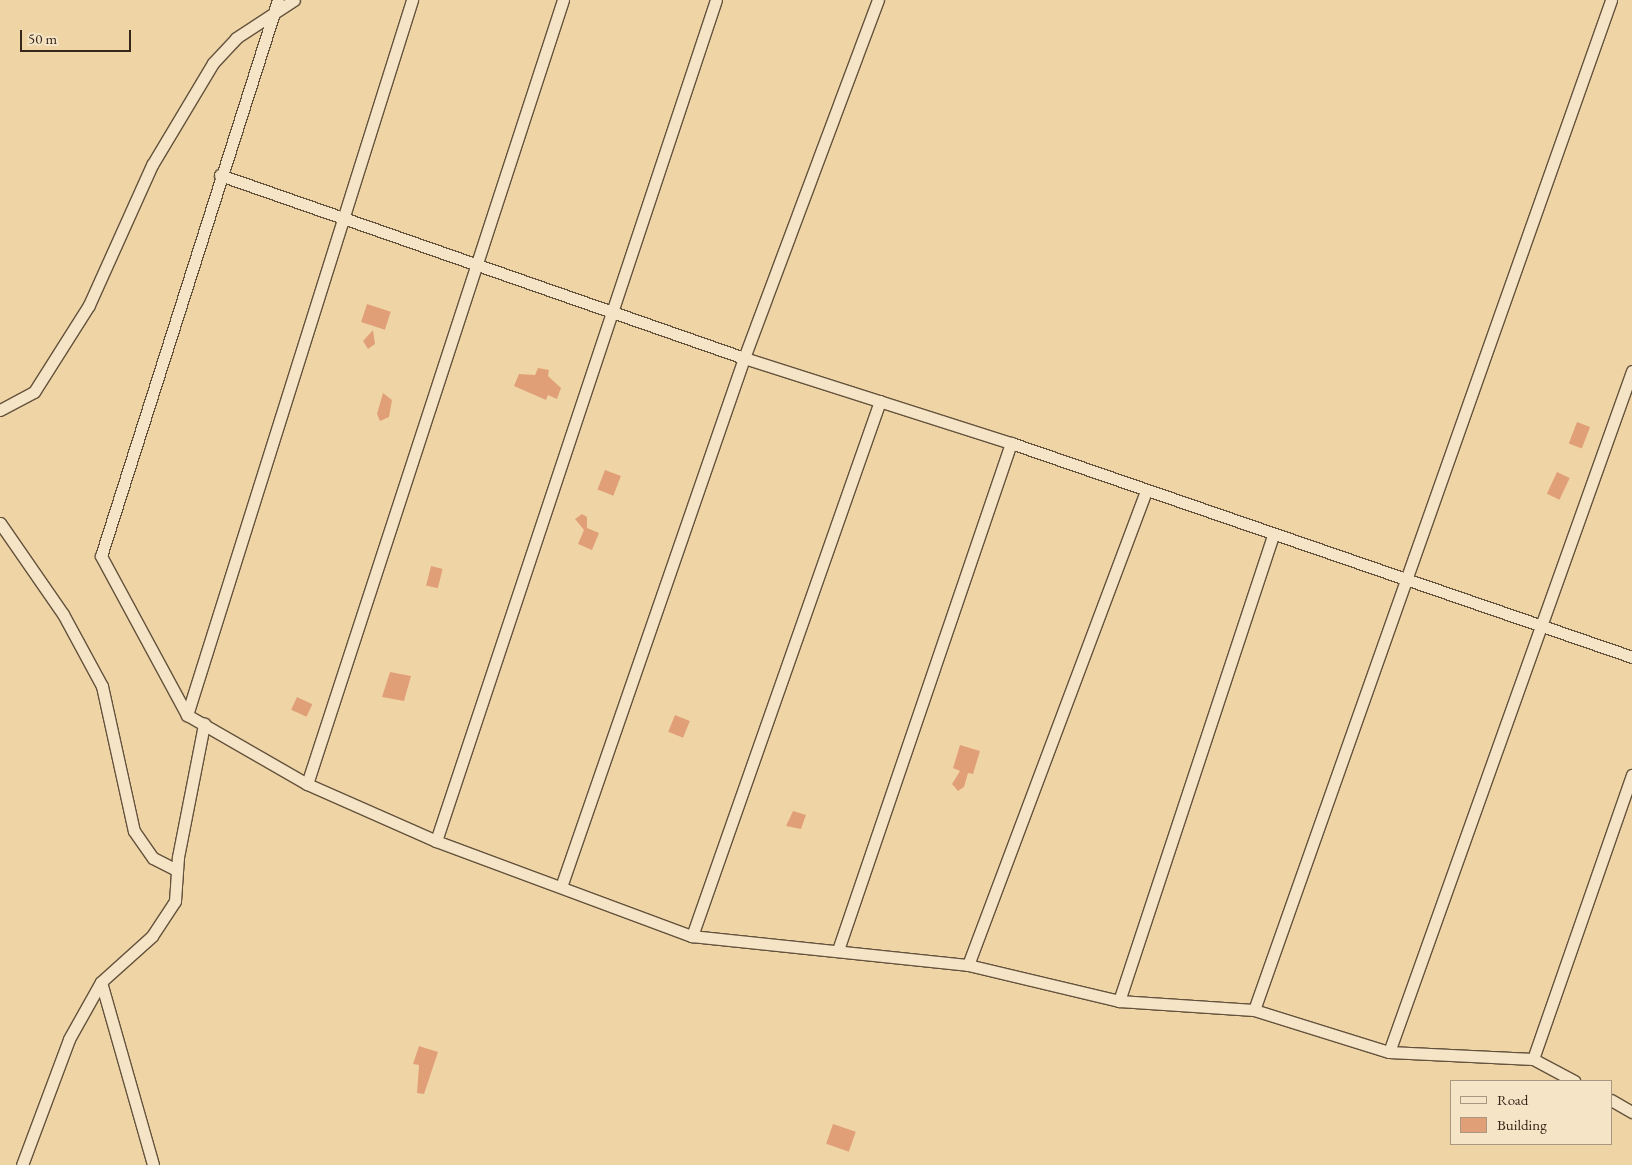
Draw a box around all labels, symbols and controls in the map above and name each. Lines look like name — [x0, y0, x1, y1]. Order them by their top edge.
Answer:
scale bar — [22, 20, 134, 52]
text: 50 m — [28, 29, 57, 48]
legend — [1450, 1080, 1612, 1145]
text: Road — [1497, 1090, 1528, 1109]
text: Building — [1497, 1115, 1547, 1134]

